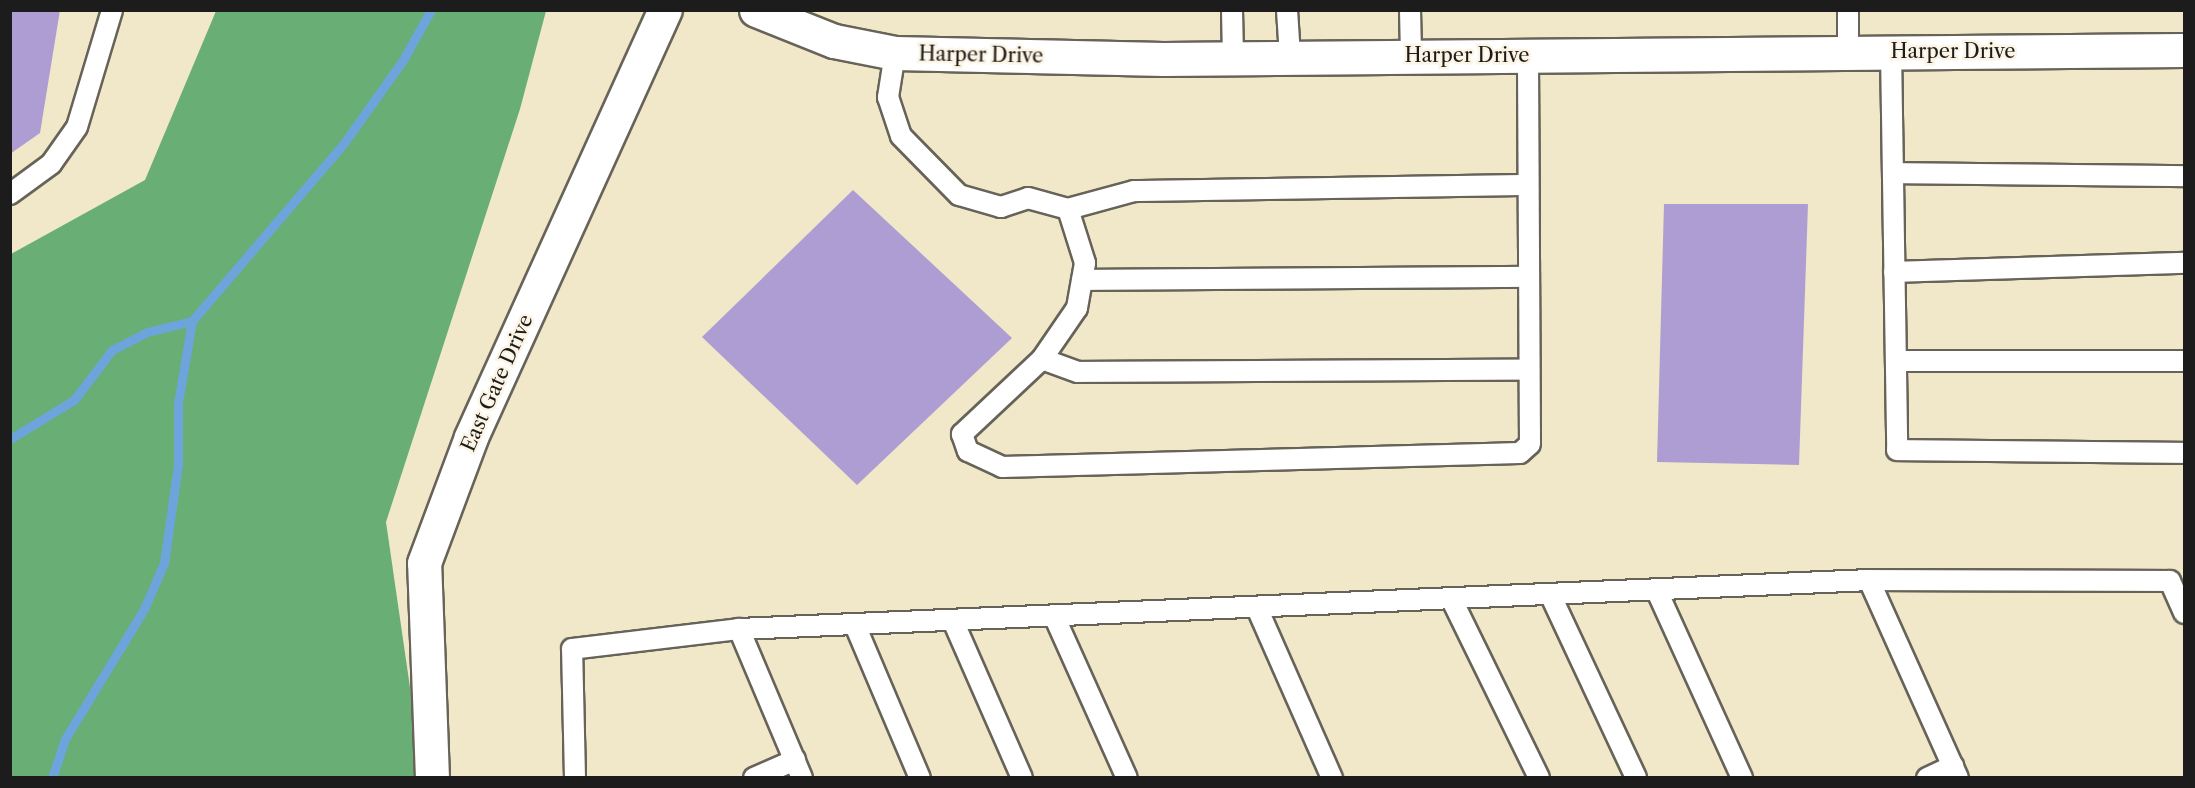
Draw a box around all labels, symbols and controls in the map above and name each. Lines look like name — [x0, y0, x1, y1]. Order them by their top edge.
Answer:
street label: Harper Drive — [1890, 39, 2016, 63]
street label: Harper Drive — [918, 42, 1044, 68]
street label: Harper Drive — [1404, 43, 1530, 67]
street label: East Gate Drive — [456, 311, 538, 455]

